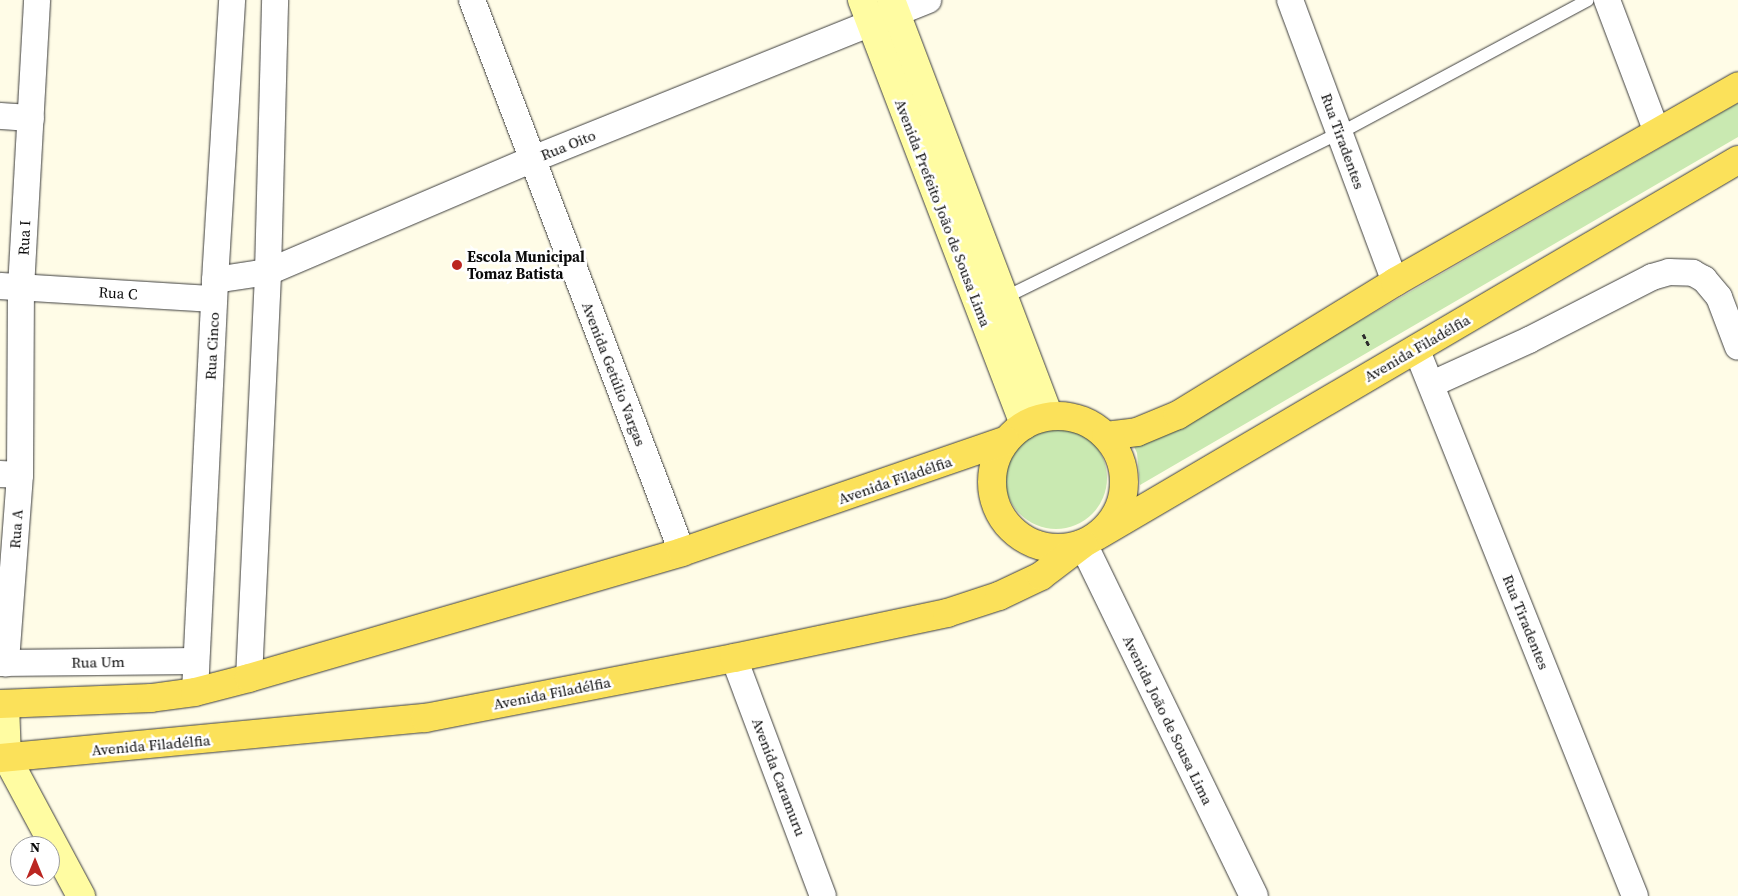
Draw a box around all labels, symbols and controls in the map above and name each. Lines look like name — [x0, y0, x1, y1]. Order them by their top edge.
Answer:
street label: Rua Tiradentes — [1317, 90, 1369, 192]
street label: Avenida Prefeito João de Sousa Lima — [891, 97, 995, 329]
street label: Rua Oito — [538, 126, 598, 164]
street label: Rua I — [14, 220, 34, 256]
place label: Escola Municipal Tomaz Batista — [467, 247, 585, 282]
marker: Escola Municipal Tomaz Batista — [451, 259, 463, 271]
street label: Rua C — [98, 283, 138, 303]
street label: Avenida Getúlio Vargas — [578, 299, 650, 449]
street label: Avenida Filadélfia — [1361, 310, 1473, 386]
street label: Rua Cinco — [201, 312, 223, 380]
street label: Avenida Filadélfia — [836, 452, 954, 508]
street label: Rua A — [6, 509, 26, 549]
street label: Rua Tiradentes — [1499, 572, 1553, 672]
street label: Avenida João de Sousa Lima — [1119, 632, 1217, 808]
street label: Rua Um — [71, 653, 125, 671]
street label: Avenida Filadélfia — [492, 673, 612, 713]
street label: Avenida Caramuru — [748, 715, 810, 839]
street label: Avenida Filadélfia — [91, 731, 211, 759]
north arrow — [10, 836, 60, 886]
text: N — [30, 837, 40, 857]

